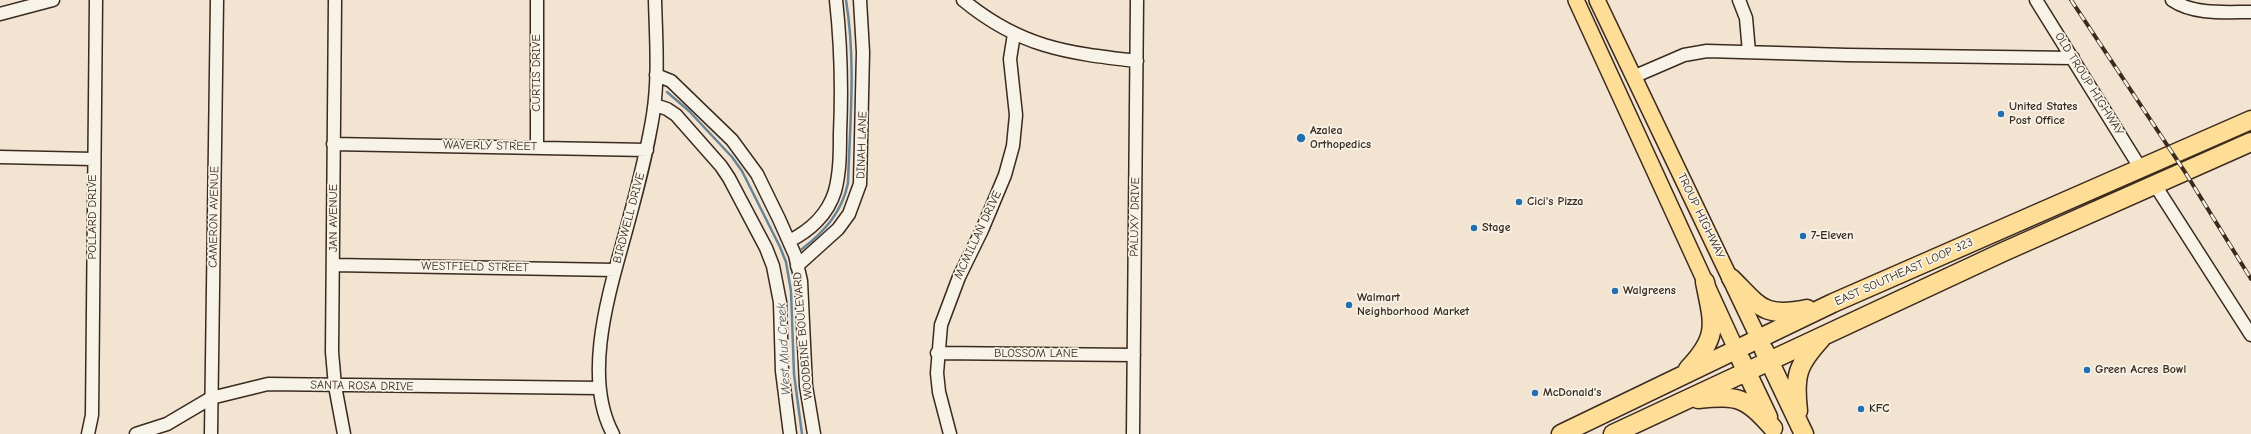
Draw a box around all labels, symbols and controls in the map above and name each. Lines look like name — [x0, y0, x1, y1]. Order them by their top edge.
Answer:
street label: OLD TROUP HIGHWAY — [2051, 30, 2127, 138]
street label: CURTIS DRIVE — [530, 34, 544, 112]
place label: United States Post Office — [2009, 100, 2077, 128]
marker: United States Post Office — [1996, 109, 2006, 119]
street label: DINAH LANE — [854, 111, 870, 179]
place label: Azalea Orthopedics — [1310, 124, 1371, 152]
marker: Azalea Orthopedics — [1295, 132, 1307, 144]
street label: WAVERLY STREET — [443, 138, 537, 154]
street label: CAMERON AVENUE — [206, 166, 222, 268]
street label: BIRDWELL DRIVE — [610, 171, 648, 265]
street label: TROUP HIGHWAY — [1674, 171, 1728, 261]
street label: POLLARD DRIVE — [86, 174, 100, 260]
street label: PALUXY DRIVE — [1127, 177, 1143, 257]
street label: JAN AVENUE — [327, 184, 341, 252]
street label: MCMILLAN DRIVE — [951, 188, 1005, 282]
place label: Cici's Pizza — [1527, 195, 1583, 209]
marker: Cici's Pizza — [1514, 197, 1524, 207]
place label: Stage — [1482, 221, 1511, 235]
marker: Stage — [1469, 223, 1479, 233]
place label: 7-Eleven — [1811, 229, 1853, 243]
marker: 7-Eleven — [1798, 231, 1808, 241]
street label: EAST SOUTHEAST LOOP 323 — [1833, 235, 1975, 309]
street label: WESTFIELD STREET — [421, 259, 529, 275]
street label: WOODBINE BOULEVARD — [790, 271, 816, 401]
place label: Walgreens — [1623, 284, 1676, 298]
marker: Walgreens — [1610, 286, 1620, 296]
place label: Walmart Neighborhood Market — [1357, 291, 1469, 319]
marker: Walmart Neighborhood Market — [1344, 300, 1354, 310]
water label: West Mud Creek — [774, 303, 794, 395]
street label: BLOSSOM LANE — [994, 347, 1078, 361]
place label: Green Acres Bowl — [2095, 363, 2186, 377]
marker: Green Acres Bowl — [2082, 365, 2092, 375]
street label: SANTA ROSA DRIVE — [310, 378, 414, 394]
place label: McDonald's — [1543, 386, 1601, 400]
marker: McDonald's — [1530, 388, 1540, 398]
place label: KFC — [1869, 402, 1889, 416]
marker: KFC — [1856, 404, 1866, 414]

